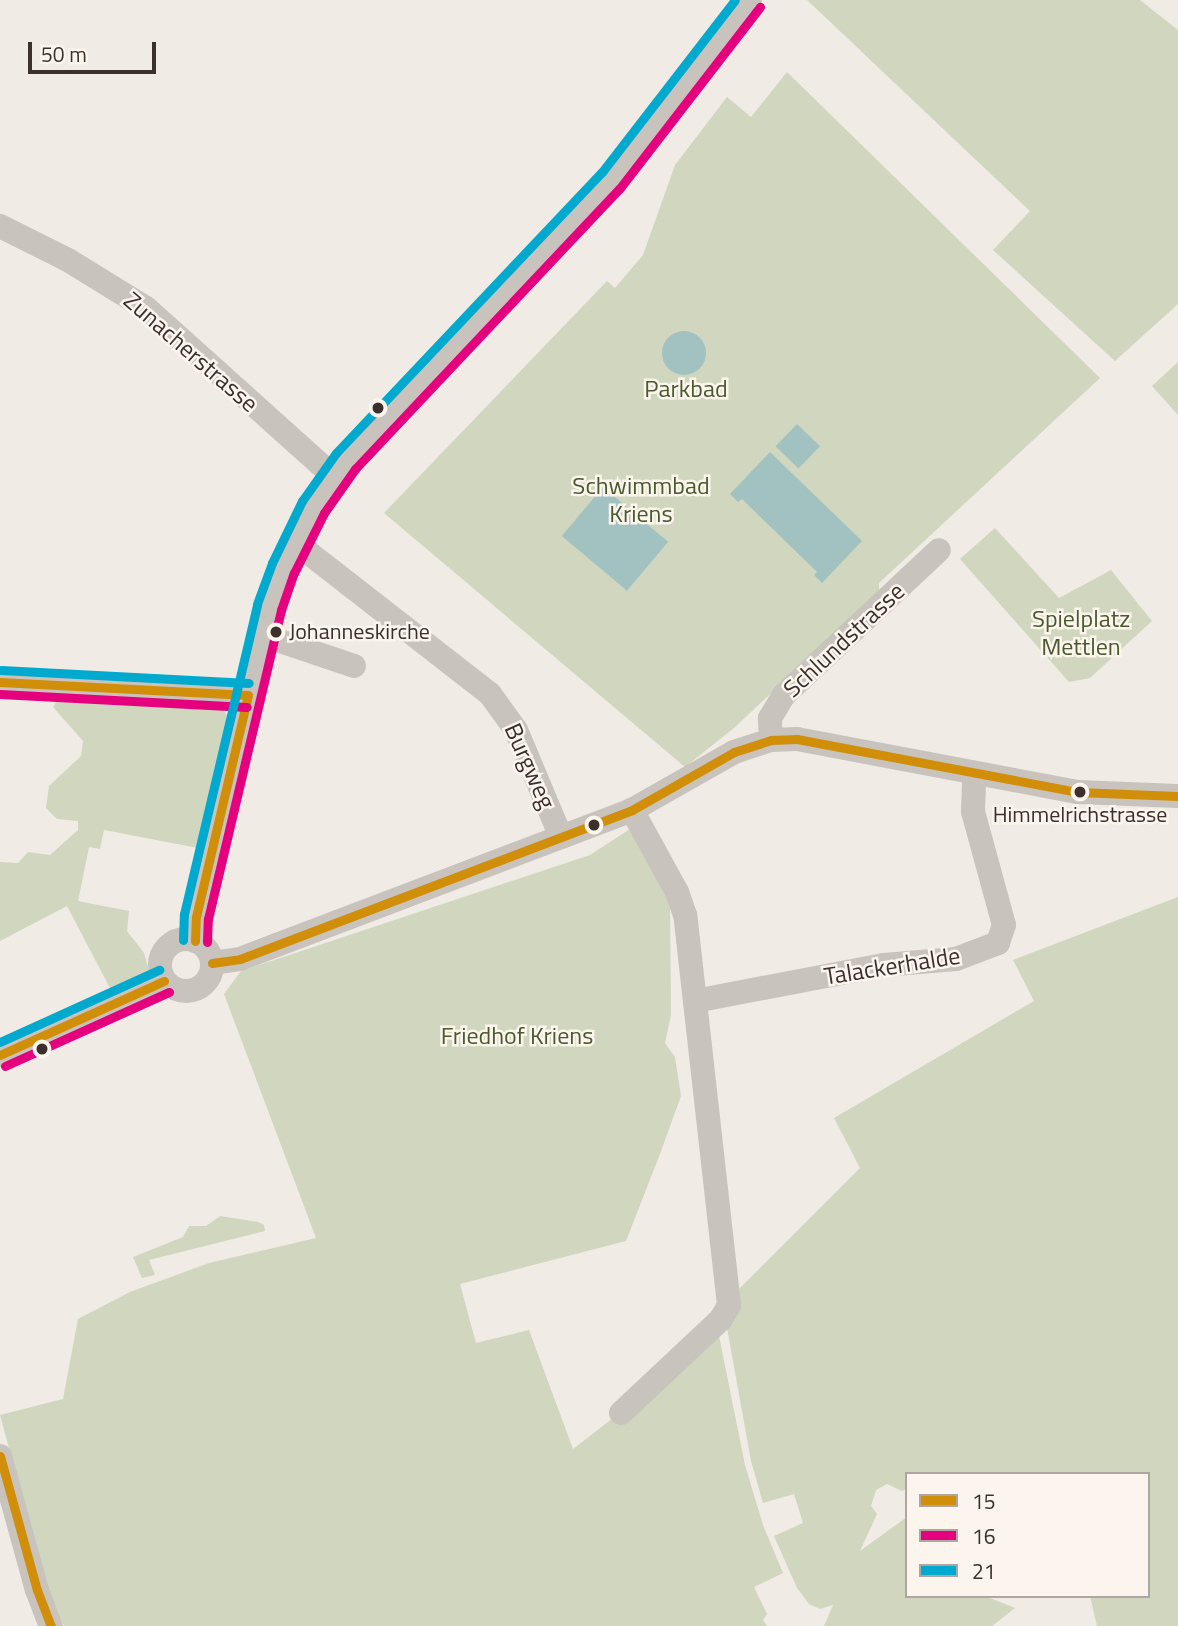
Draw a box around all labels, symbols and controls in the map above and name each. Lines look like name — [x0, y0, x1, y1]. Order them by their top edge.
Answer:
scale bar — [32, 28, 159, 72]
text: 50 m — [41, 38, 87, 70]
street label: Zunacherstrasse — [118, 286, 264, 418]
park label: Parkbad — [644, 375, 728, 403]
unlabelled marker — [371, 401, 385, 415]
park label: Schwimmbad Kriens — [572, 472, 710, 528]
street label: Schlundstrasse — [778, 577, 910, 703]
park label: Spielplatz Mettlen — [1032, 605, 1130, 661]
place label: Johanneskirche — [289, 619, 430, 645]
marker: Johanneskirche — [269, 625, 283, 639]
street label: Burgweg — [498, 719, 562, 813]
marker: Himmelrichstrasse — [1073, 785, 1087, 799]
place label: Himmelrichstrasse — [993, 802, 1167, 828]
unlabelled marker — [587, 818, 601, 832]
street label: Talackerhalde — [822, 941, 962, 991]
park label: Friedhof Kriens — [441, 1022, 593, 1050]
unlabelled marker — [35, 1042, 49, 1056]
legend — [905, 1472, 1150, 1598]
text: 15 — [972, 1485, 996, 1517]
text: 16 — [972, 1520, 996, 1552]
text: 21 — [972, 1555, 996, 1587]

